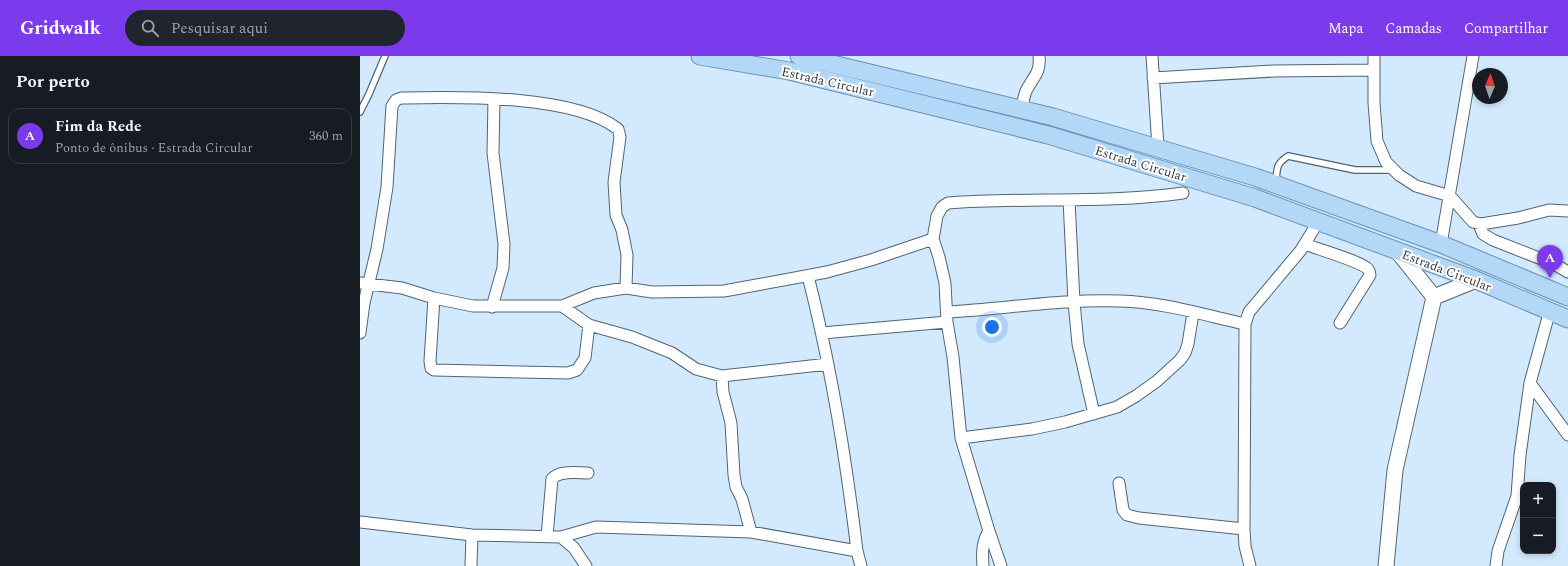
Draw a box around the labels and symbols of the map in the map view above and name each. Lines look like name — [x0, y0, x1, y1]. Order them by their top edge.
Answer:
street label: Estrada Circular — [779, 62, 876, 102]
north arrow — [1472, 68, 1508, 104]
street label: Estrada Circular — [1092, 141, 1189, 187]
street label: Estrada Circular — [1399, 245, 1494, 297]
pin: A — [1537, 245, 1563, 278]
your location — [982, 317, 1002, 337]

